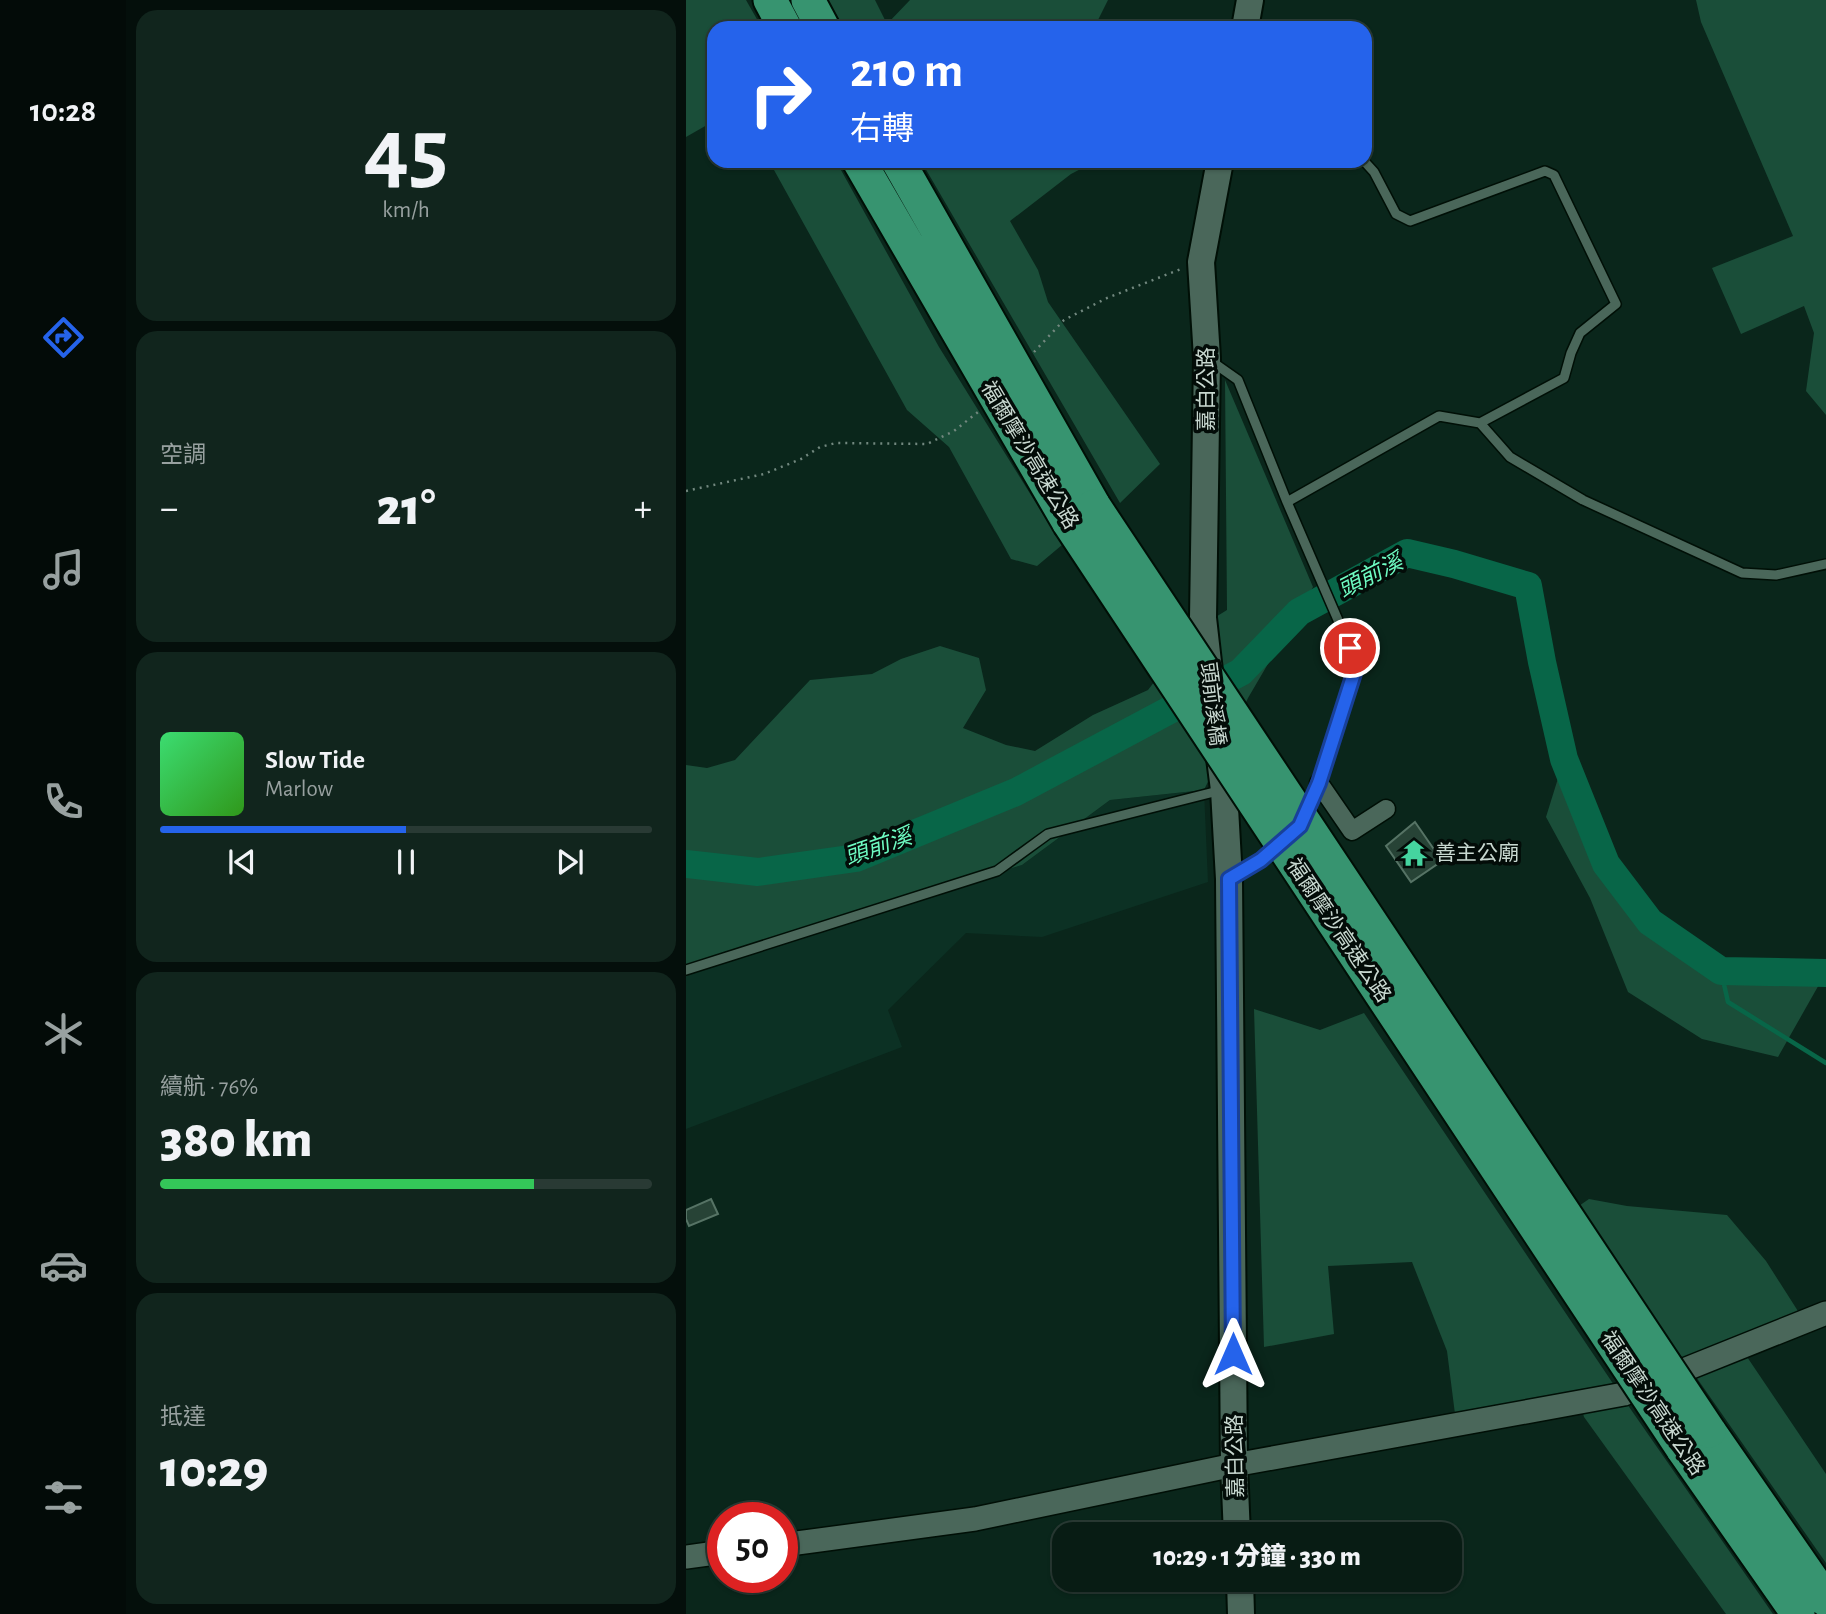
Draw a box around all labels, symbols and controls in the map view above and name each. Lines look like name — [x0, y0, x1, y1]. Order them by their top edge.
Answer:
text: 210 m — [850, 47, 963, 96]
icon: right — [735, 49, 826, 140]
text: 10:28 — [30, 95, 96, 127]
text: 45 — [363, 106, 449, 197]
text: 右轉 — [850, 113, 914, 145]
text: km/h — [382, 199, 430, 222]
icon: directions — [39, 313, 88, 362]
street label: 嘉白公路 — [1195, 347, 1217, 431]
street label: 福爾摩沙高速公路 — [977, 377, 1083, 533]
text: 空調 — [160, 444, 206, 467]
text: 21° — [376, 482, 436, 534]
text: − — [160, 490, 178, 528]
text: + — [634, 490, 652, 528]
icon: music — [39, 545, 88, 594]
water label: 頭前溪 — [1334, 547, 1409, 602]
pin — [1320, 618, 1380, 678]
icon: arrive — [1331, 629, 1369, 667]
street label: 頭前溪橋 — [1197, 661, 1229, 747]
text: Slow Tide — [265, 747, 365, 773]
icon: phone — [39, 777, 88, 826]
text: Marlow — [265, 778, 333, 801]
water label: 頭前溪 — [841, 822, 918, 870]
temple icon: 善主公廟 — [1399, 838, 1429, 868]
place label: 善主公廟 — [1435, 842, 1519, 864]
icon: previous — [223, 843, 261, 881]
icon: pause — [387, 843, 425, 881]
icon: next — [551, 843, 589, 881]
street label: 福爾摩沙高速公路 — [1283, 854, 1395, 1006]
icon: climate — [39, 1009, 88, 1058]
text: 續航 · 76% — [160, 1076, 258, 1099]
text: 380 km — [160, 1114, 312, 1166]
icon: car — [39, 1241, 88, 1290]
position arrow — [1196, 1317, 1270, 1391]
street label: 福爾摩沙高速公路 — [1597, 1327, 1709, 1479]
text: 抵達 — [160, 1406, 206, 1429]
street label: 嘉白公路 — [1223, 1414, 1247, 1498]
text: 10:29 — [160, 1444, 268, 1496]
icon: filters — [39, 1473, 88, 1522]
speed limit sign: 50 — [707, 1502, 798, 1593]
text: 10:29 · 1 分鐘 · 330 m — [1153, 1544, 1361, 1570]

